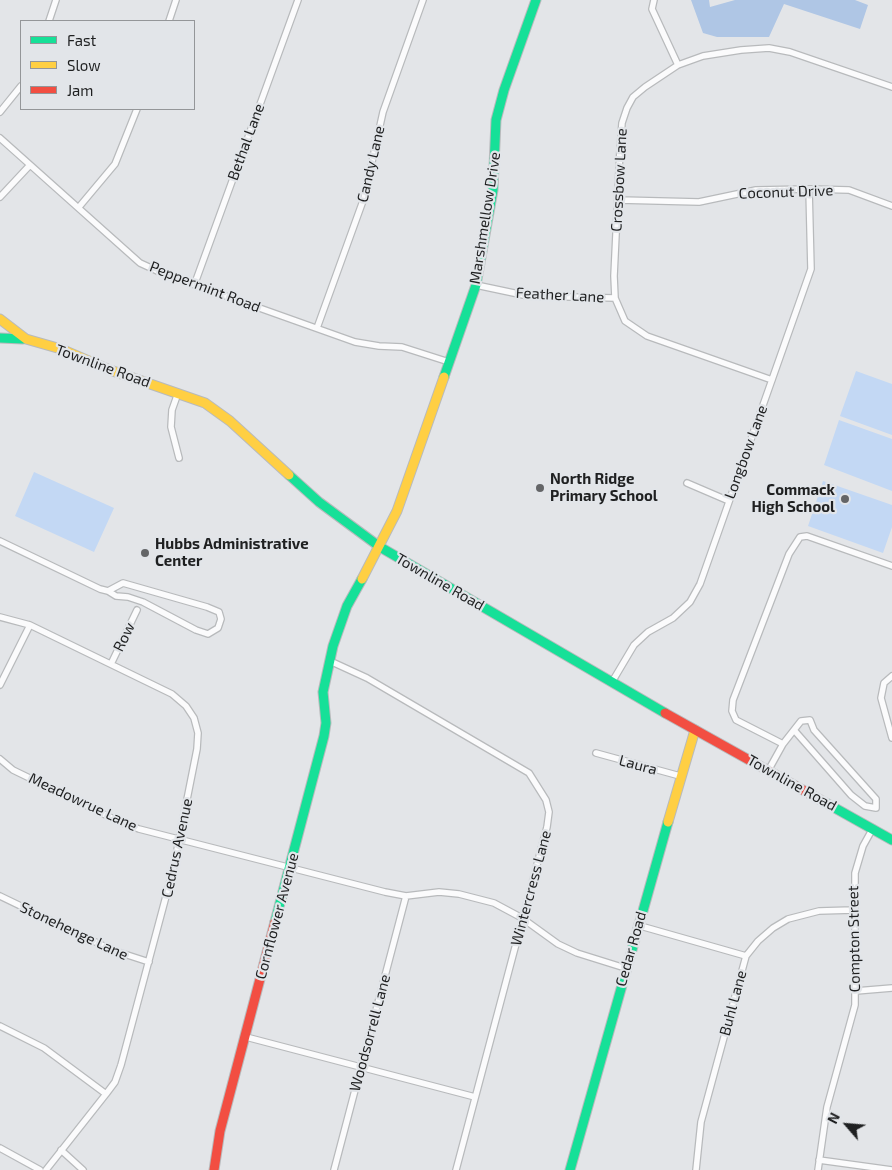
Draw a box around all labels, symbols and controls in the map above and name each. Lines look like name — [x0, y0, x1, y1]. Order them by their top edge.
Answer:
legend — [20, 20, 195, 110]
text: Fast — [67, 31, 96, 49]
text: Slow — [67, 56, 101, 74]
text: Jam — [67, 81, 93, 99]
street label: Bethal Lane — [224, 101, 268, 183]
street label: Candy Lane — [353, 124, 389, 204]
street label: Crossbow Lane — [607, 128, 631, 232]
street label: Marshmellow Drive — [466, 151, 504, 285]
street label: Coconut Drive — [738, 181, 834, 203]
street label: Peppermint Road — [147, 258, 263, 316]
street label: Feather Lane — [515, 284, 605, 306]
street label: Townline Road — [53, 341, 153, 391]
street label: Longbow Lane — [721, 403, 771, 501]
place label: North Ridge Primary School — [550, 470, 658, 505]
place label: Commack High School — [751, 481, 835, 516]
marker: North Ridge Primary School — [534, 482, 546, 494]
marker: Commack High School — [839, 493, 851, 505]
place label: Hubbs Administrative Center — [155, 535, 309, 570]
marker: Hubbs Administrative Center — [139, 547, 151, 559]
street label: Townline Road — [392, 549, 488, 615]
street label: Row — [109, 620, 139, 654]
street label: Laura — [617, 751, 659, 779]
street label: Townline Road — [744, 751, 840, 815]
street label: Meadowrue Lane — [26, 769, 140, 835]
street label: Cedrus Avenue — [158, 797, 196, 899]
street label: Wintercress Lane — [507, 828, 555, 948]
street label: Cornflower Avenue — [251, 851, 303, 981]
street label: Compton Street — [844, 885, 864, 993]
street label: Stonehenge Lane — [17, 898, 131, 964]
street label: Cedar Road — [612, 909, 650, 989]
street label: Buhl Lane — [716, 968, 750, 1038]
street label: Woodsorrell Lane — [346, 972, 394, 1094]
north arrow — [822, 1100, 872, 1150]
text: N — [823, 1110, 843, 1126]

